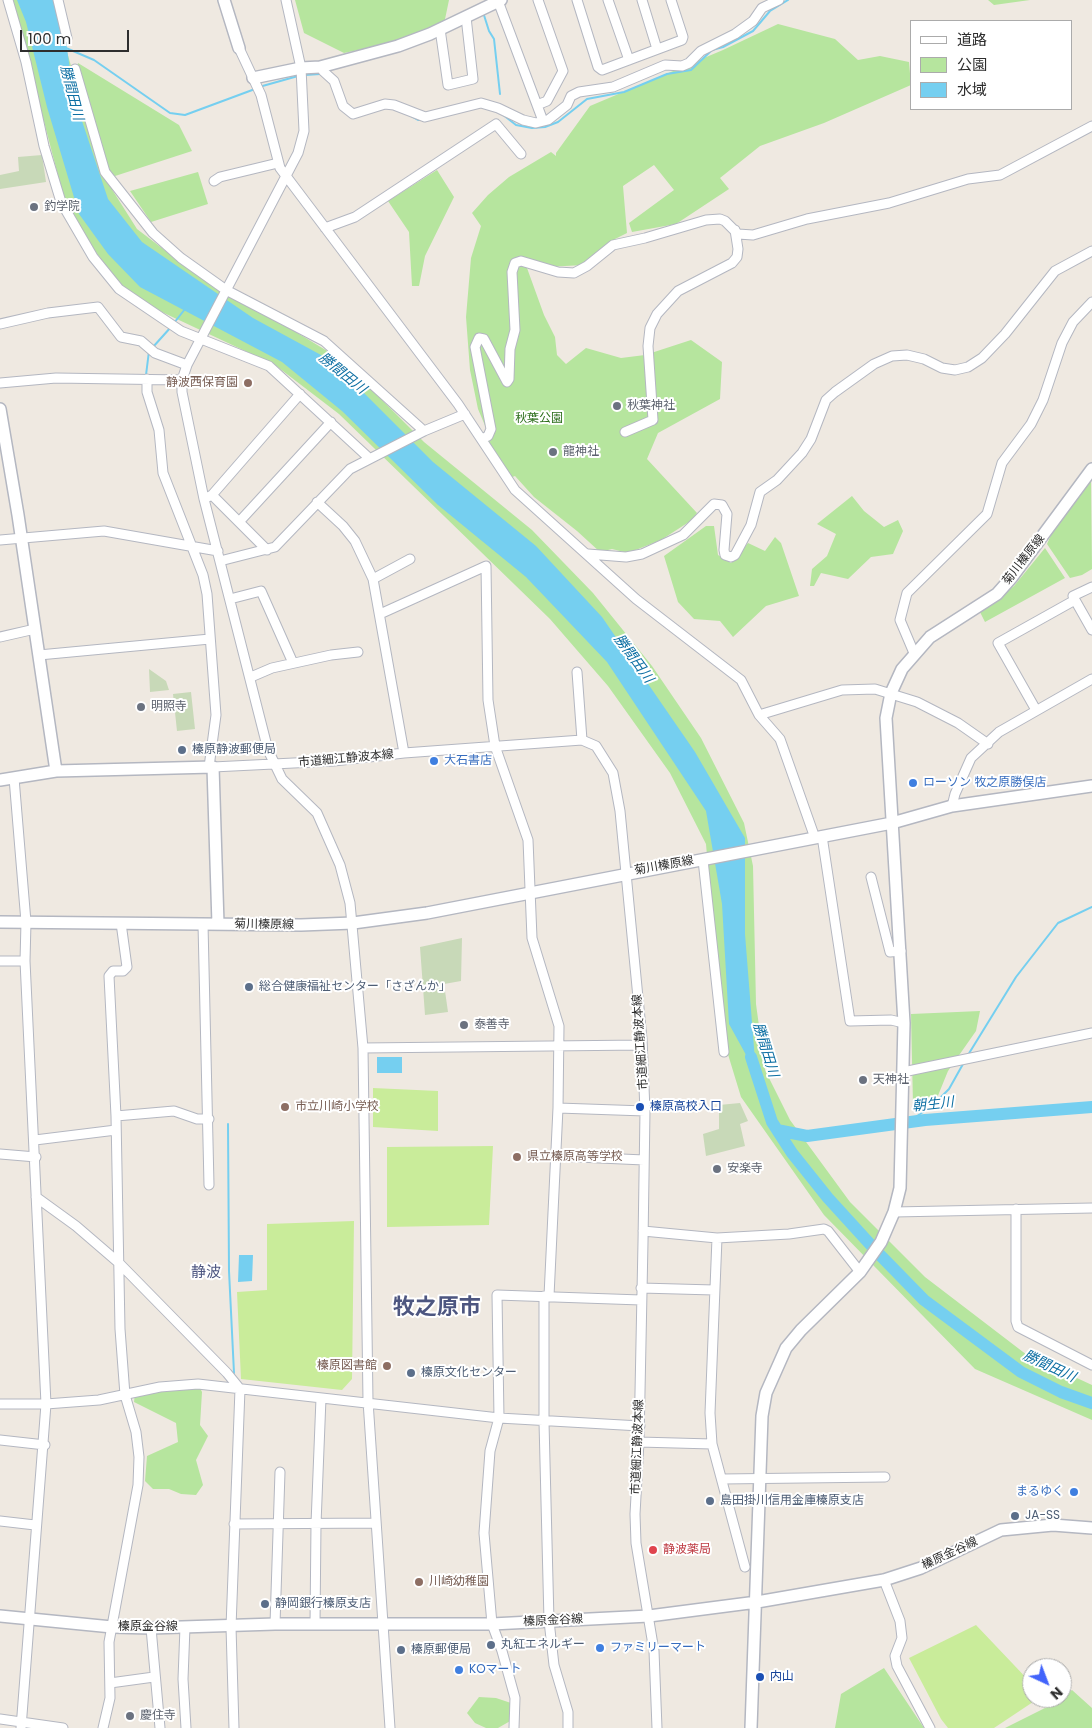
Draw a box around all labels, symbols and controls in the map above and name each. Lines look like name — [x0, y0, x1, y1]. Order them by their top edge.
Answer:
scale bar — [22, 20, 131, 52]
legend — [910, 20, 1072, 110]
text: 100 m — [28, 28, 71, 49]
text: 道路 — [957, 29, 987, 50]
text: 公園 — [957, 54, 987, 75]
water label: 勝間田川 — [56, 64, 86, 122]
text: 水域 — [957, 79, 987, 100]
place label: 釣学院 — [44, 200, 80, 214]
marker: 釣学院 — [28, 201, 40, 213]
water label: 勝間田川 — [315, 350, 369, 398]
place label: 静波西保育園 — [166, 376, 238, 390]
marker: 静波西保育園 — [242, 377, 254, 389]
place label: 秋葉神社 — [627, 399, 675, 413]
marker: 秋葉神社 — [611, 400, 623, 412]
park label: 秋葉公園 — [515, 412, 563, 426]
place label: 龍神社 — [563, 445, 599, 459]
marker: 龍神社 — [547, 446, 559, 458]
street label: 菊川榛原線 — [1000, 532, 1048, 588]
water label: 勝間田川 — [610, 631, 656, 687]
place label: 明照寺 — [151, 700, 187, 714]
marker: 明照寺 — [135, 701, 147, 713]
place label: 榛原静波郵便局 — [192, 743, 276, 757]
marker: 榛原静波郵便局 — [176, 744, 188, 756]
street label: 市道細江静波本線 — [298, 748, 394, 770]
place label: 大石書店 — [444, 754, 492, 768]
marker: 大石書店 — [428, 755, 440, 767]
place label: ローソン 牧之原勝俣店 — [923, 776, 1046, 790]
marker: ローソン 牧之原勝俣店 — [907, 777, 919, 789]
street label: 菊川榛原線 — [633, 854, 695, 878]
street label: 菊川榛原線 — [234, 917, 294, 933]
place label: 総合健康福祉センター「さざんか」 — [259, 980, 451, 994]
marker: 総合健康福祉センター「さざんか」 — [243, 981, 255, 993]
street label: 市道細江静波本線 — [630, 994, 652, 1090]
place label: 泰善寺 — [474, 1018, 510, 1032]
marker: 泰善寺 — [458, 1019, 470, 1031]
water label: 勝間田川 — [749, 1021, 781, 1079]
place label: 天神社 — [873, 1073, 909, 1087]
marker: 天神社 — [857, 1074, 869, 1086]
water label: 朝生川 — [911, 1094, 955, 1116]
place label: 市立川崎小学校 — [295, 1100, 379, 1114]
place label: 榛原高校入口 — [650, 1100, 722, 1114]
marker: 市立川崎小学校 — [279, 1101, 291, 1113]
marker: 榛原高校入口 — [634, 1101, 646, 1113]
place label: 県立榛原高等学校 — [527, 1150, 623, 1164]
marker: 県立榛原高等学校 — [511, 1151, 523, 1163]
place label: 安楽寺 — [727, 1162, 763, 1176]
marker: 安楽寺 — [711, 1163, 723, 1175]
district label: 静波 — [191, 1264, 221, 1282]
district label: 牧之原市 — [393, 1295, 481, 1321]
water label: 勝間田川 — [1020, 1348, 1078, 1386]
place label: 榛原図書館 — [317, 1359, 377, 1373]
marker: 榛原図書館 — [381, 1360, 393, 1372]
place label: 榛原文化センター — [421, 1366, 517, 1380]
marker: 榛原文化センター — [405, 1367, 417, 1379]
street label: 市道細江静波本線 — [629, 1399, 647, 1495]
place label: まるゆく — [1016, 1485, 1064, 1499]
marker: まるゆく — [1068, 1486, 1080, 1498]
place label: 島田掛川信用金庫榛原支店 — [720, 1494, 864, 1508]
marker: 島田掛川信用金庫榛原支店 — [704, 1495, 716, 1507]
place label: JA-SS — [1025, 1509, 1060, 1523]
marker: JA-SS — [1009, 1510, 1021, 1522]
street label: 榛原金谷線 — [920, 1535, 980, 1573]
place label: 静波薬局 — [663, 1543, 711, 1557]
marker: 静波薬局 — [647, 1544, 659, 1556]
place label: 川崎幼稚園 — [429, 1575, 489, 1589]
marker: 川崎幼稚園 — [413, 1576, 425, 1588]
place label: 静岡銀行榛原支店 — [275, 1597, 371, 1611]
marker: 静岡銀行榛原支店 — [259, 1598, 271, 1610]
street label: 榛原金谷線 — [523, 1612, 583, 1630]
street label: 榛原金谷線 — [118, 1620, 178, 1634]
place label: 丸紅エネルギー — [501, 1638, 585, 1652]
marker: 丸紅エネルギー — [485, 1639, 497, 1651]
place label: ファミリーマート — [610, 1641, 706, 1655]
marker: ファミリーマート — [594, 1642, 606, 1654]
place label: 榛原郵便局 — [411, 1643, 471, 1657]
marker: 榛原郵便局 — [395, 1644, 407, 1656]
north arrow — [1022, 1658, 1072, 1708]
place label: KOマート — [469, 1663, 522, 1677]
marker: KOマート — [453, 1664, 465, 1676]
place label: 内山 — [770, 1670, 794, 1684]
marker: 内山 — [754, 1671, 766, 1683]
text: N — [1046, 1682, 1067, 1704]
place label: 慶住寺 — [140, 1709, 176, 1723]
marker: 慶住寺 — [124, 1710, 136, 1722]

